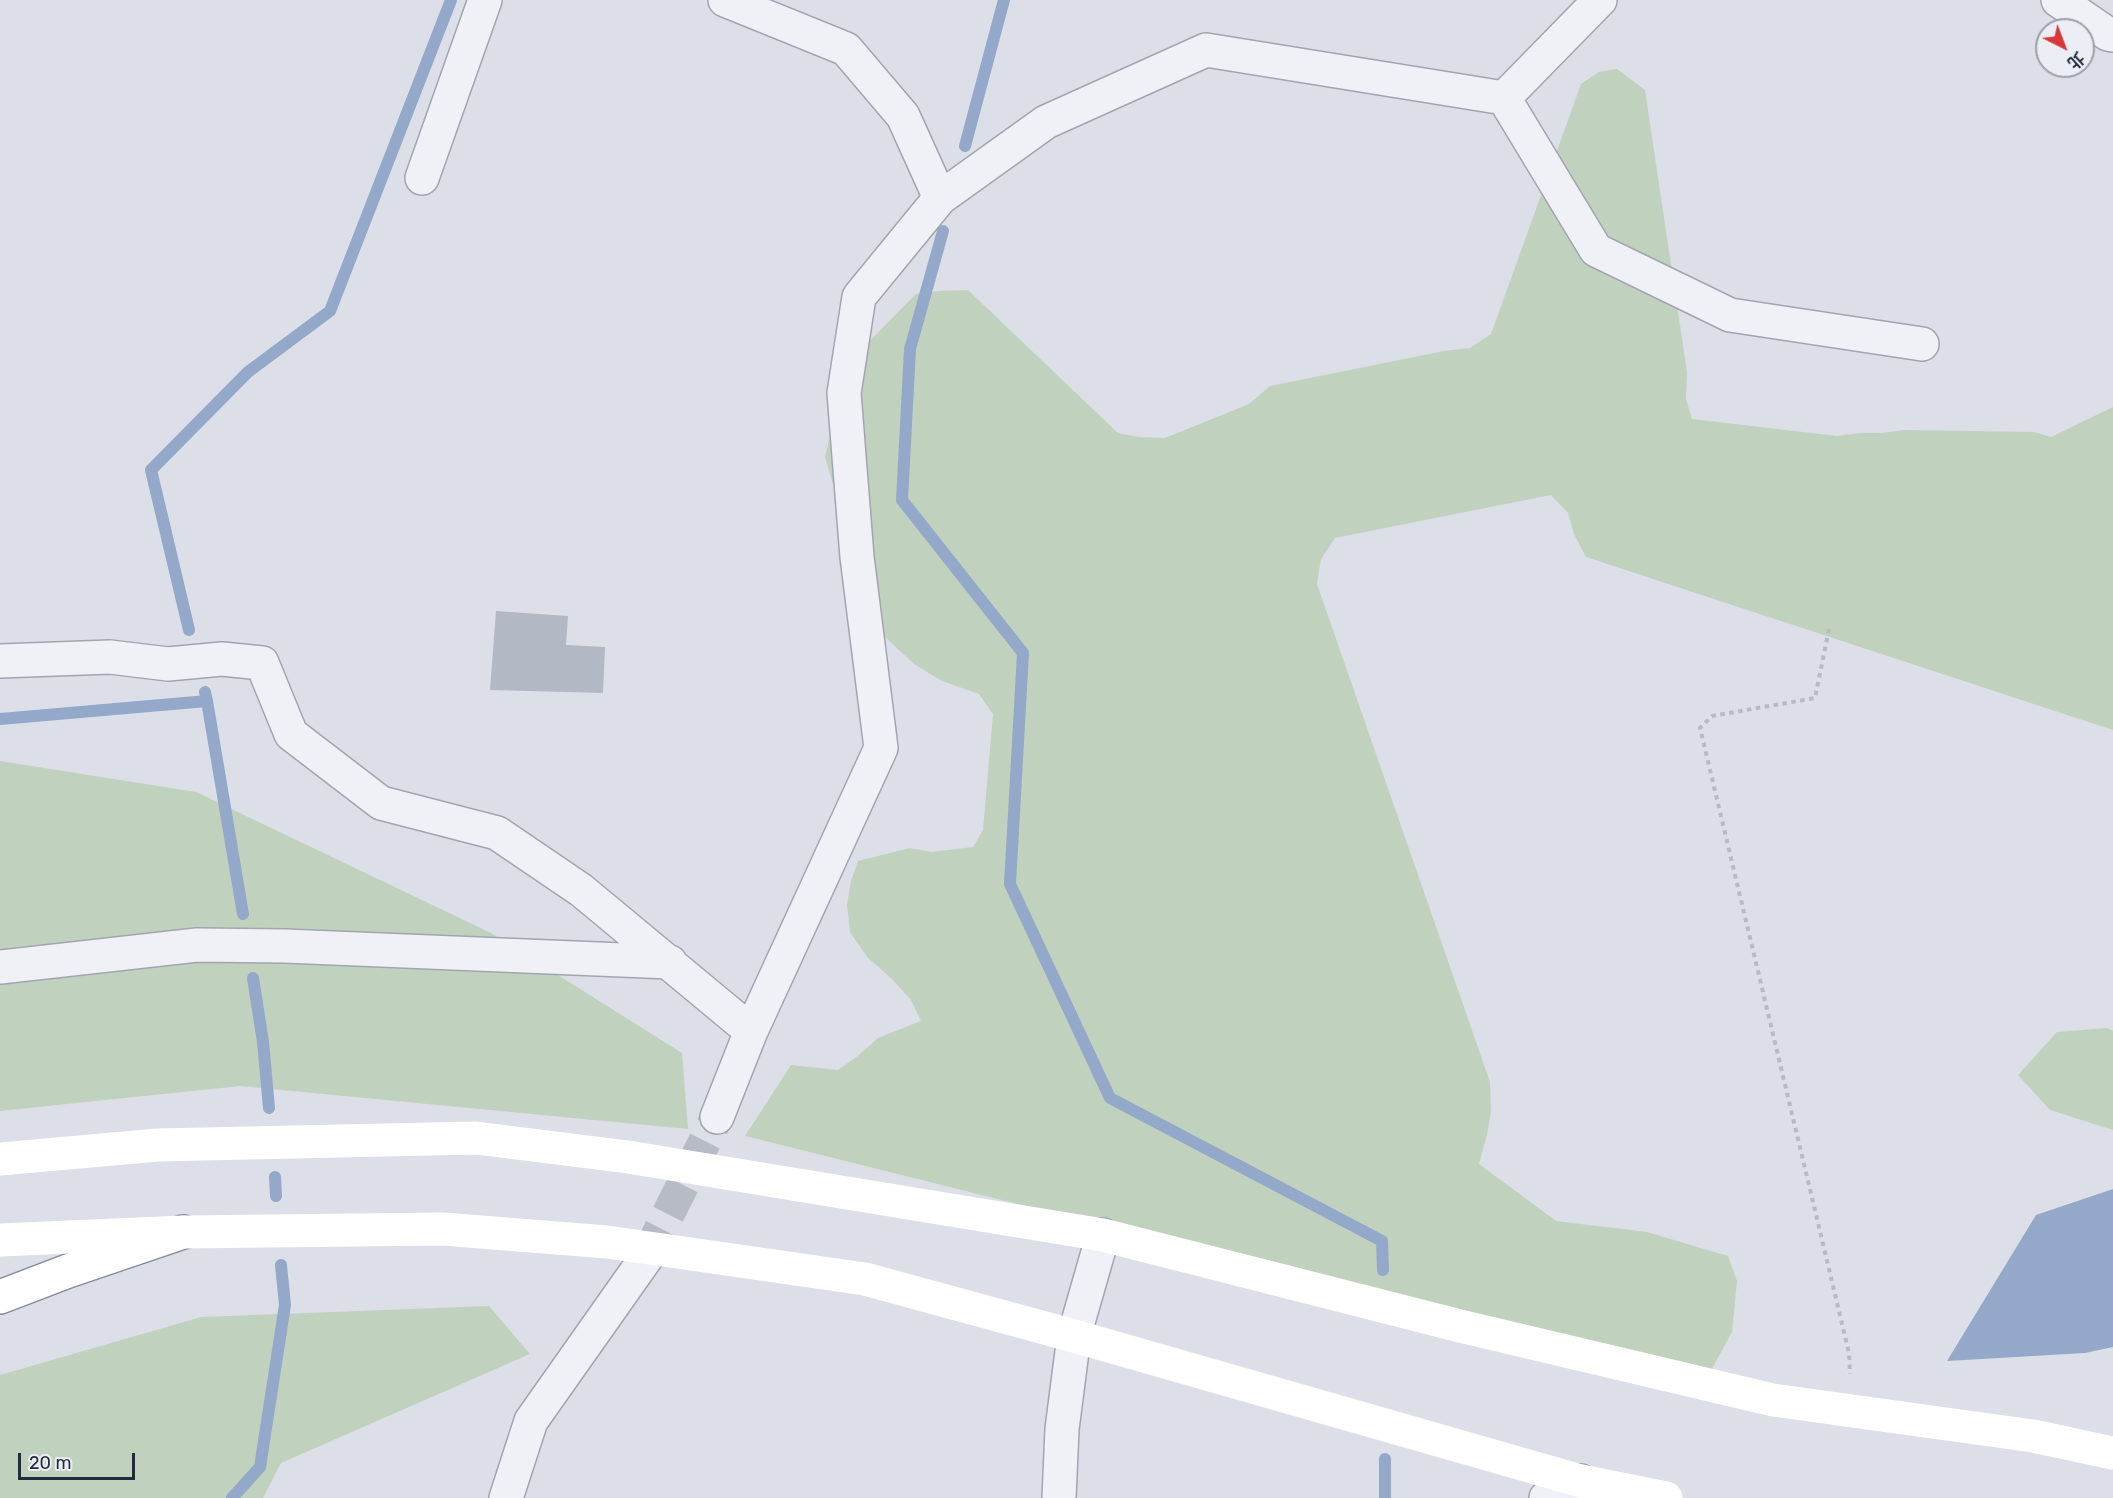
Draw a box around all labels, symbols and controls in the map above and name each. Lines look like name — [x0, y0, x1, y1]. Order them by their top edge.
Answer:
north arrow — [2035, 18, 2095, 78]
text: 北 — [2064, 48, 2088, 73]
scale bar — [21, 1441, 138, 1479]
text: 20 m — [29, 1452, 71, 1474]

